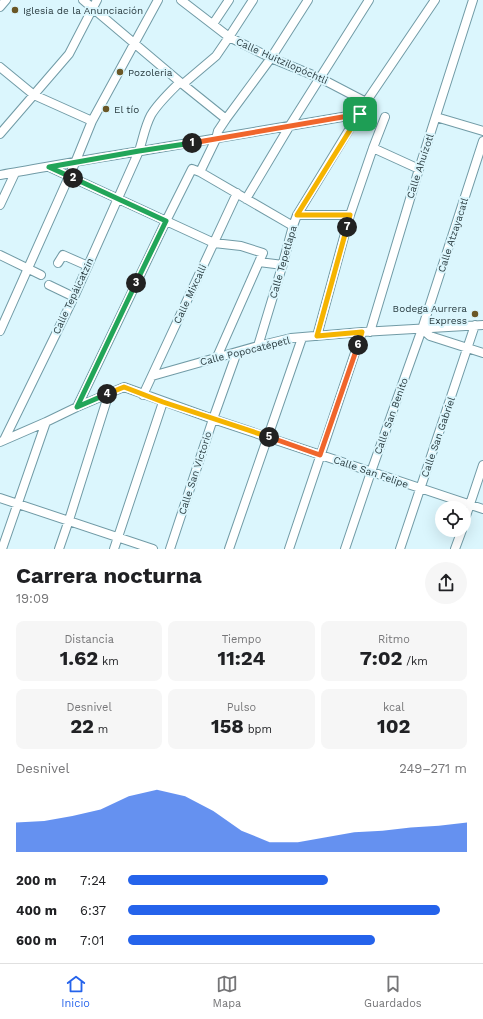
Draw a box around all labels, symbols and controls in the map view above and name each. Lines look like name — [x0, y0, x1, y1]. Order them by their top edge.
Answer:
marker: Iglesia de la Anunciación — [10, 5, 20, 15]
place label: Iglesia de la Anunciación — [23, 5, 143, 16]
street label: Calle Huitzilopóchtli — [235, 36, 329, 86]
marker: Pozoleria — [115, 67, 125, 77]
place label: Pozoleria — [128, 67, 173, 78]
pin — [343, 97, 377, 131]
icon: arrive — [349, 103, 371, 125]
marker: El tío — [101, 104, 111, 114]
place label: El tío — [114, 104, 139, 115]
street label: Calle Ahuízotl — [404, 132, 436, 200]
pin: 1 — [182, 133, 202, 153]
text: 1 — [190, 136, 194, 149]
pin: 2 — [63, 168, 83, 188]
text: 2 — [70, 171, 76, 184]
street label: Calle Atzayacatl — [436, 196, 470, 274]
pin: 7 — [337, 217, 357, 237]
text: 7 — [344, 220, 350, 233]
street label: Calle Tepetlapa — [267, 224, 299, 300]
street label: Calle Tepálcatzin — [51, 256, 95, 336]
street label: Calle Mixcalli — [171, 263, 209, 325]
pin: 3 — [126, 273, 146, 293]
text: 3 — [133, 276, 139, 289]
place label: Bodega Aurrera Express — [393, 303, 467, 326]
marker: Bodega Aurrera Express — [470, 309, 480, 319]
street label: Calle Popocatépetl — [199, 335, 291, 367]
pin: 6 — [348, 335, 368, 355]
text: 6 — [355, 338, 361, 351]
street label: Calle San Benito — [372, 376, 410, 456]
pin: 4 — [97, 384, 117, 404]
text: 4 — [103, 387, 111, 400]
street label: Calle San Gabriel — [419, 395, 457, 479]
pin: 5 — [259, 427, 279, 447]
street label: Calle San Victorio — [176, 430, 214, 516]
text: 5 — [266, 430, 272, 443]
street label: Calle San Felipe — [332, 454, 410, 490]
map controls — [435, 501, 471, 537]
button: locate — [435, 501, 471, 537]
button: share — [425, 562, 467, 604]
text: Carrera nocturna — [16, 563, 202, 588]
text: 19:09 — [16, 591, 49, 606]
text: Distancia — [64, 633, 114, 646]
text: Tiempo — [222, 633, 261, 646]
text: Ritmo — [378, 633, 410, 646]
text: 1.62 — [60, 646, 98, 670]
text: 11:24 — [218, 646, 265, 670]
text: 7:02 — [360, 646, 403, 670]
text: km — [98, 655, 119, 668]
text: /km — [403, 655, 428, 668]
text: Desnivel — [67, 701, 112, 714]
text: Pulso — [227, 701, 256, 714]
text: kcal — [383, 701, 405, 714]
text: 22 — [70, 714, 94, 738]
text: 158 — [211, 714, 244, 738]
text: 102 — [377, 714, 411, 738]
text: m — [94, 723, 108, 736]
text: bpm — [244, 723, 272, 736]
text: Desnivel — [16, 761, 69, 776]
text: 249–271 m — [399, 761, 467, 776]
text: 200 m — [16, 873, 56, 888]
text: 7:24 — [80, 873, 106, 888]
text: 400 m — [16, 903, 57, 918]
text: 6:37 — [80, 903, 106, 918]
text: 600 m — [16, 933, 57, 948]
text: 7:01 — [80, 933, 104, 948]
tab: Inicio — [61, 973, 90, 1010]
tab: Mapa — [213, 973, 241, 1010]
tab: Guardados — [364, 973, 422, 1010]

